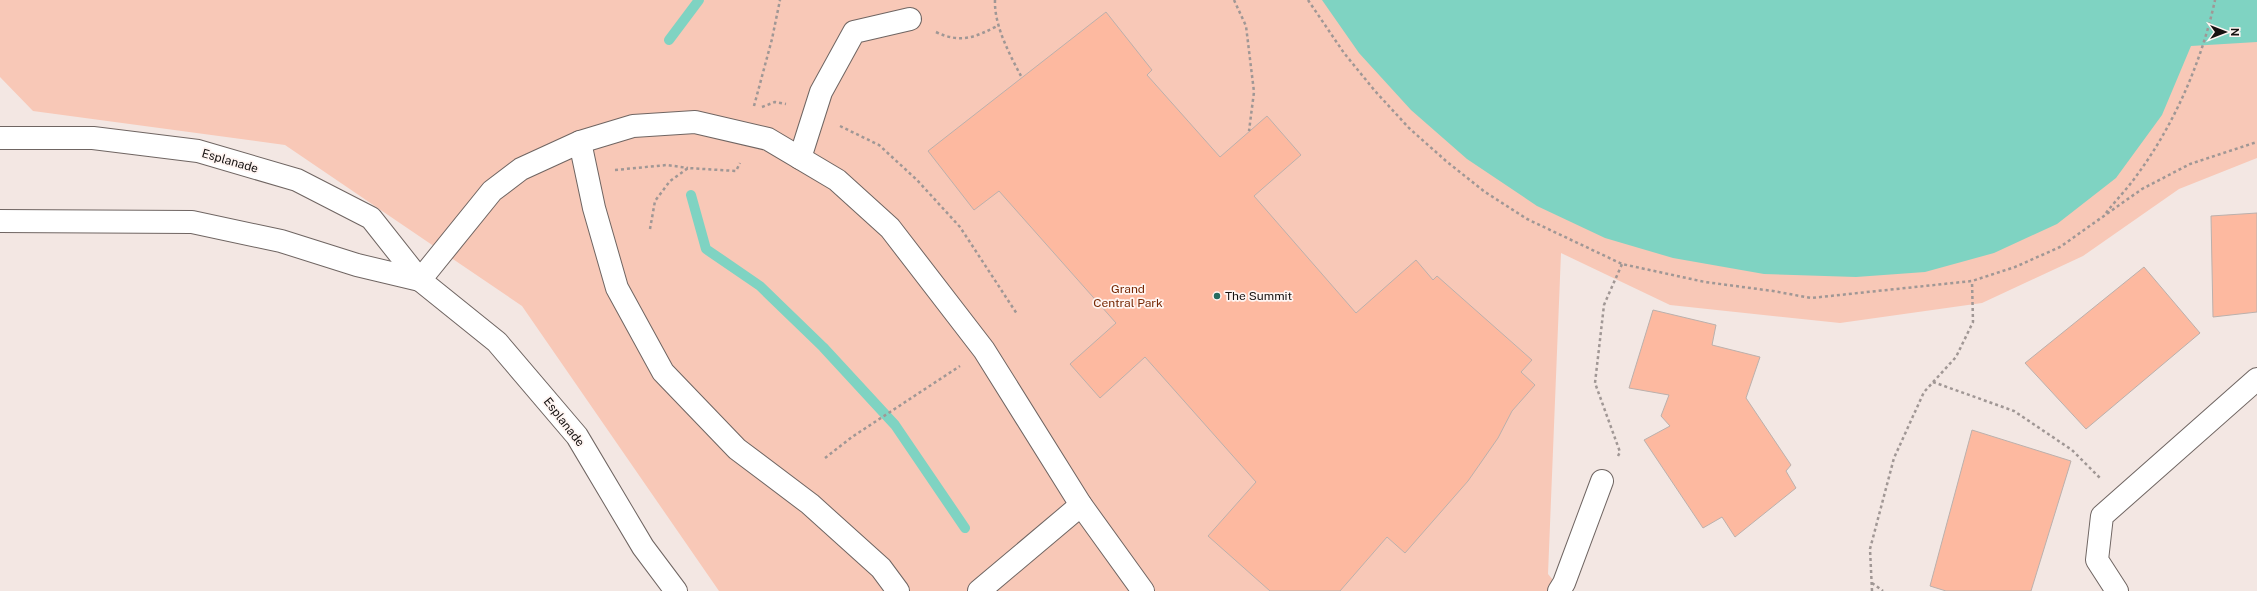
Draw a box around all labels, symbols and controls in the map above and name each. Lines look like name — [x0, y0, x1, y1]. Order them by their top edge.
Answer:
north arrow — [2205, 12, 2245, 52]
text: N — [2229, 28, 2241, 36]
street label: Esplanade — [200, 146, 260, 176]
park label: Grand Central Park — [1093, 282, 1163, 310]
place label: The Summit — [1225, 289, 1292, 303]
marker: The Summit — [1212, 291, 1222, 301]
street label: Esplanade — [541, 395, 588, 449]

